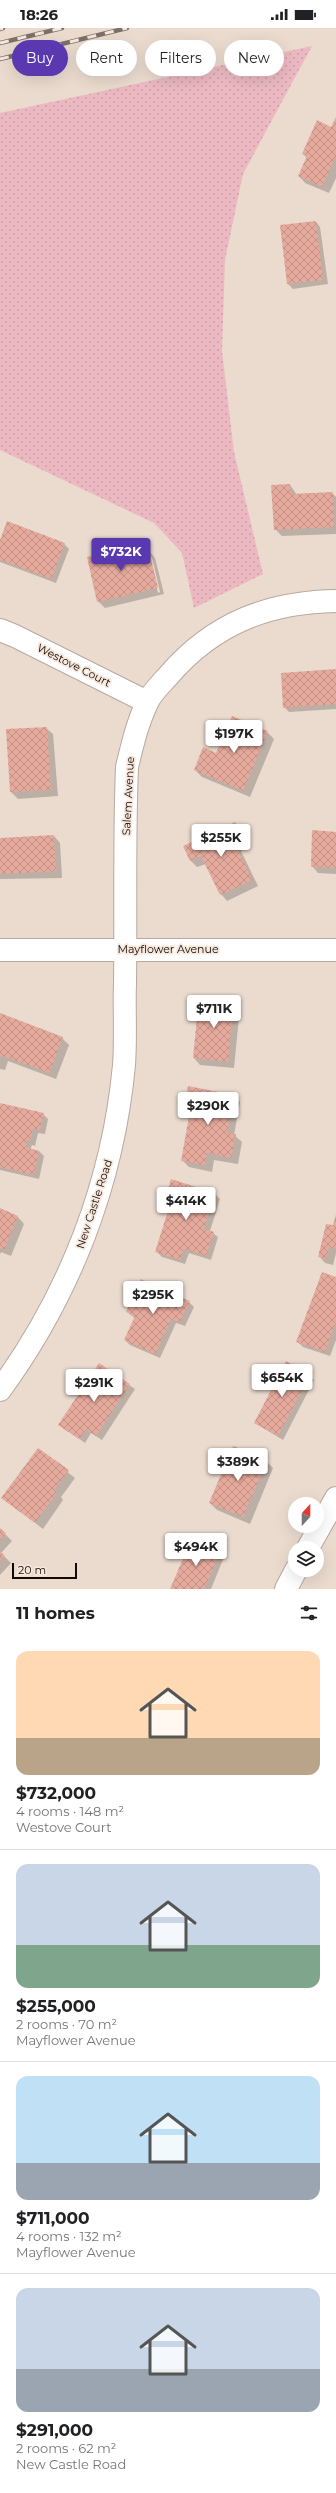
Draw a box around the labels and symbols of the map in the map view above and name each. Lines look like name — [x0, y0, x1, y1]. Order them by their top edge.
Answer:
pin: $732K — [93, 538, 149, 572]
street label: Westove Court — [35, 640, 114, 690]
pin: $197K — [206, 720, 262, 754]
street label: Salem Avenue — [119, 756, 137, 836]
pin: $255K — [193, 824, 249, 858]
street label: Mayflower Avenue — [117, 942, 219, 956]
pin: $711K — [186, 995, 242, 1029]
pin: $290K — [180, 1092, 236, 1126]
street label: New Castle Road — [73, 1157, 115, 1251]
pin: $414K — [158, 1187, 214, 1221]
pin: $295K — [125, 1281, 181, 1315]
pin: $654K — [254, 1364, 310, 1398]
pin: $291K — [66, 1369, 122, 1403]
pin: $389K — [210, 1448, 266, 1482]
north arrow — [288, 1497, 324, 1533]
pin: $494K — [168, 1533, 224, 1567]
scale bar — [12, 1561, 77, 1580]

